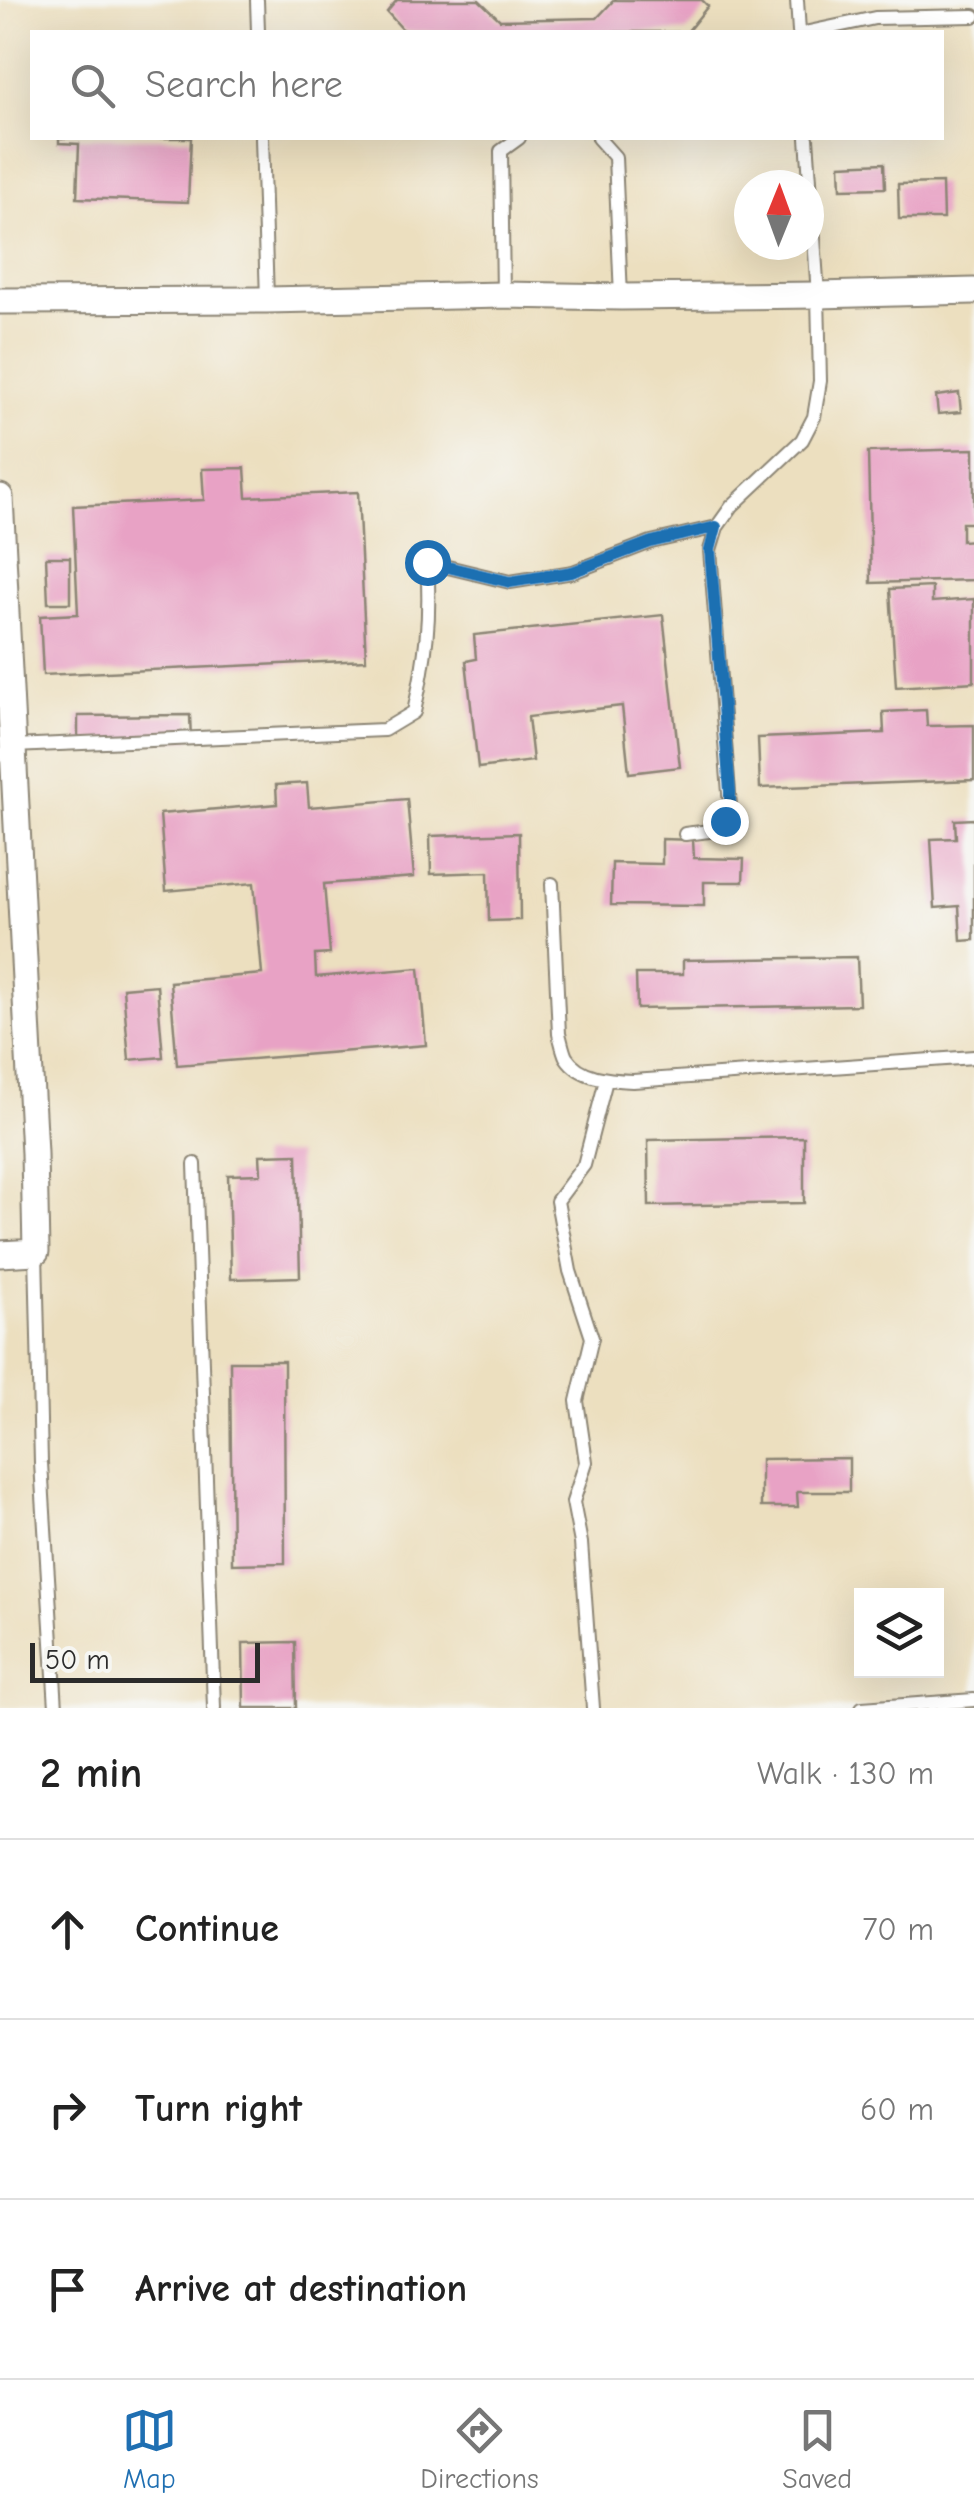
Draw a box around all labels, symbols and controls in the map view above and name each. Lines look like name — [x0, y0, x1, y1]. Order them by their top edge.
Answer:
search box — [30, 30, 944, 140]
icon: search — [65, 58, 120, 113]
text: Search here — [145, 63, 343, 107]
north arrow — [734, 170, 824, 260]
route start — [405, 540, 451, 586]
route end — [703, 799, 749, 845]
map controls — [854, 1588, 944, 1678]
button: layers — [854, 1588, 944, 1678]
scale bar — [30, 1638, 260, 1682]
text: 50 m — [45, 1644, 110, 1676]
text: 2 min — [40, 1749, 142, 1798]
text: Walk · 130 m — [757, 1755, 934, 1792]
icon: ahead — [40, 1902, 95, 1957]
text: Continue — [135, 1907, 279, 1951]
text: 70 m — [862, 1911, 934, 1948]
icon: right — [40, 2082, 95, 2137]
text: Turn right — [135, 2087, 302, 2131]
text: 60 m — [860, 2091, 934, 2128]
icon: arrive — [40, 2262, 95, 2317]
text: Arrive at destination — [135, 2267, 467, 2311]
tab: Map — [122, 2403, 177, 2495]
tab: Directions — [420, 2403, 539, 2495]
tab: Saved — [782, 2403, 852, 2495]

